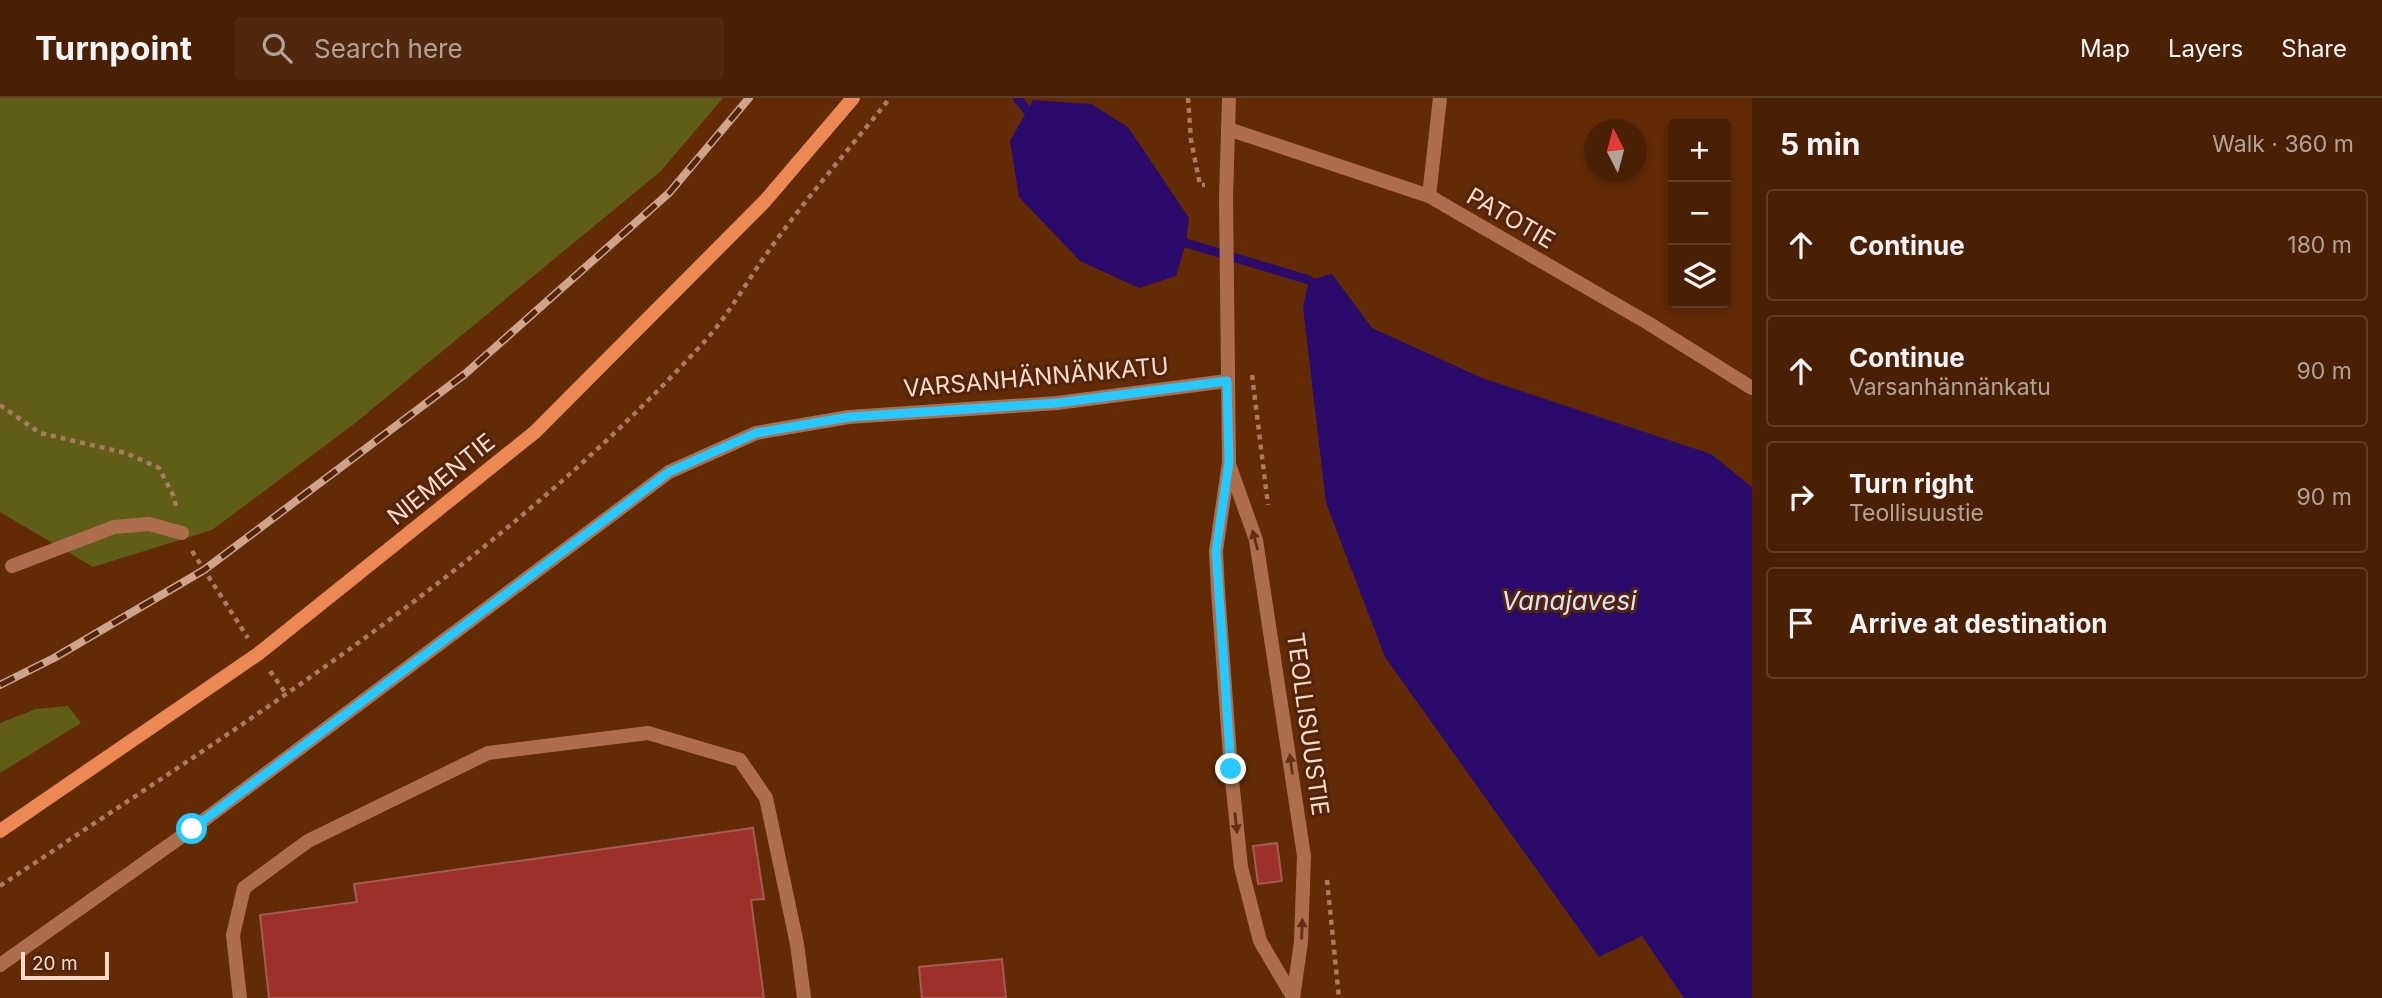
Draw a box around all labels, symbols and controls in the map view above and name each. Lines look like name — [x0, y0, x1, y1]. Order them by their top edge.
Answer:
search box — [234, 17, 724, 80]
text: Turnpoint — [35, 28, 192, 68]
icon: search — [258, 29, 296, 67]
text: Search here — [314, 33, 463, 64]
text: Map — [2080, 34, 2130, 63]
text: Layers — [2168, 34, 2243, 63]
text: Share — [2281, 34, 2347, 63]
north arrow — [1584, 119, 1647, 182]
map controls — [1668, 119, 1731, 308]
button: + — [1668, 119, 1731, 182]
text: 5 min — [1780, 126, 1860, 162]
text: Walk · 360 m — [2212, 130, 2354, 158]
street label: PATOTIE — [1462, 181, 1560, 255]
button: − — [1668, 182, 1731, 245]
icon: ahead — [1782, 226, 1820, 264]
text: Continue — [1849, 230, 1965, 261]
text: 180 m — [2287, 231, 2352, 259]
button: layers — [1668, 245, 1731, 308]
text: Continue — [1849, 342, 1965, 373]
street label: VARSANHÄNNÄNKATU — [902, 351, 1170, 403]
icon: ahead — [1782, 352, 1820, 390]
text: 90 m — [2297, 357, 2352, 385]
text: Varsanhännänkatu — [1849, 373, 2051, 401]
street label: NIEMENTIE — [382, 427, 500, 531]
text: Turn right — [1849, 468, 1974, 499]
icon: right — [1782, 478, 1820, 516]
text: 90 m — [2297, 483, 2352, 511]
text: Teollisuustie — [1849, 499, 1984, 527]
one-way arrow — [1249, 529, 1259, 550]
water label: Vanajavesi — [1502, 585, 1637, 616]
icon: arrive — [1782, 604, 1820, 642]
text: Arrive at destination — [1849, 608, 2108, 639]
street label: TEOLLISUUSTIE — [1281, 631, 1335, 817]
route end — [1215, 753, 1246, 784]
one-way arrow — [1286, 753, 1297, 775]
one-way arrow — [1231, 812, 1242, 834]
route start — [176, 813, 207, 844]
one-way arrow — [1296, 918, 1307, 940]
scale bar — [21, 949, 108, 981]
text: 20 m — [32, 952, 78, 975]

